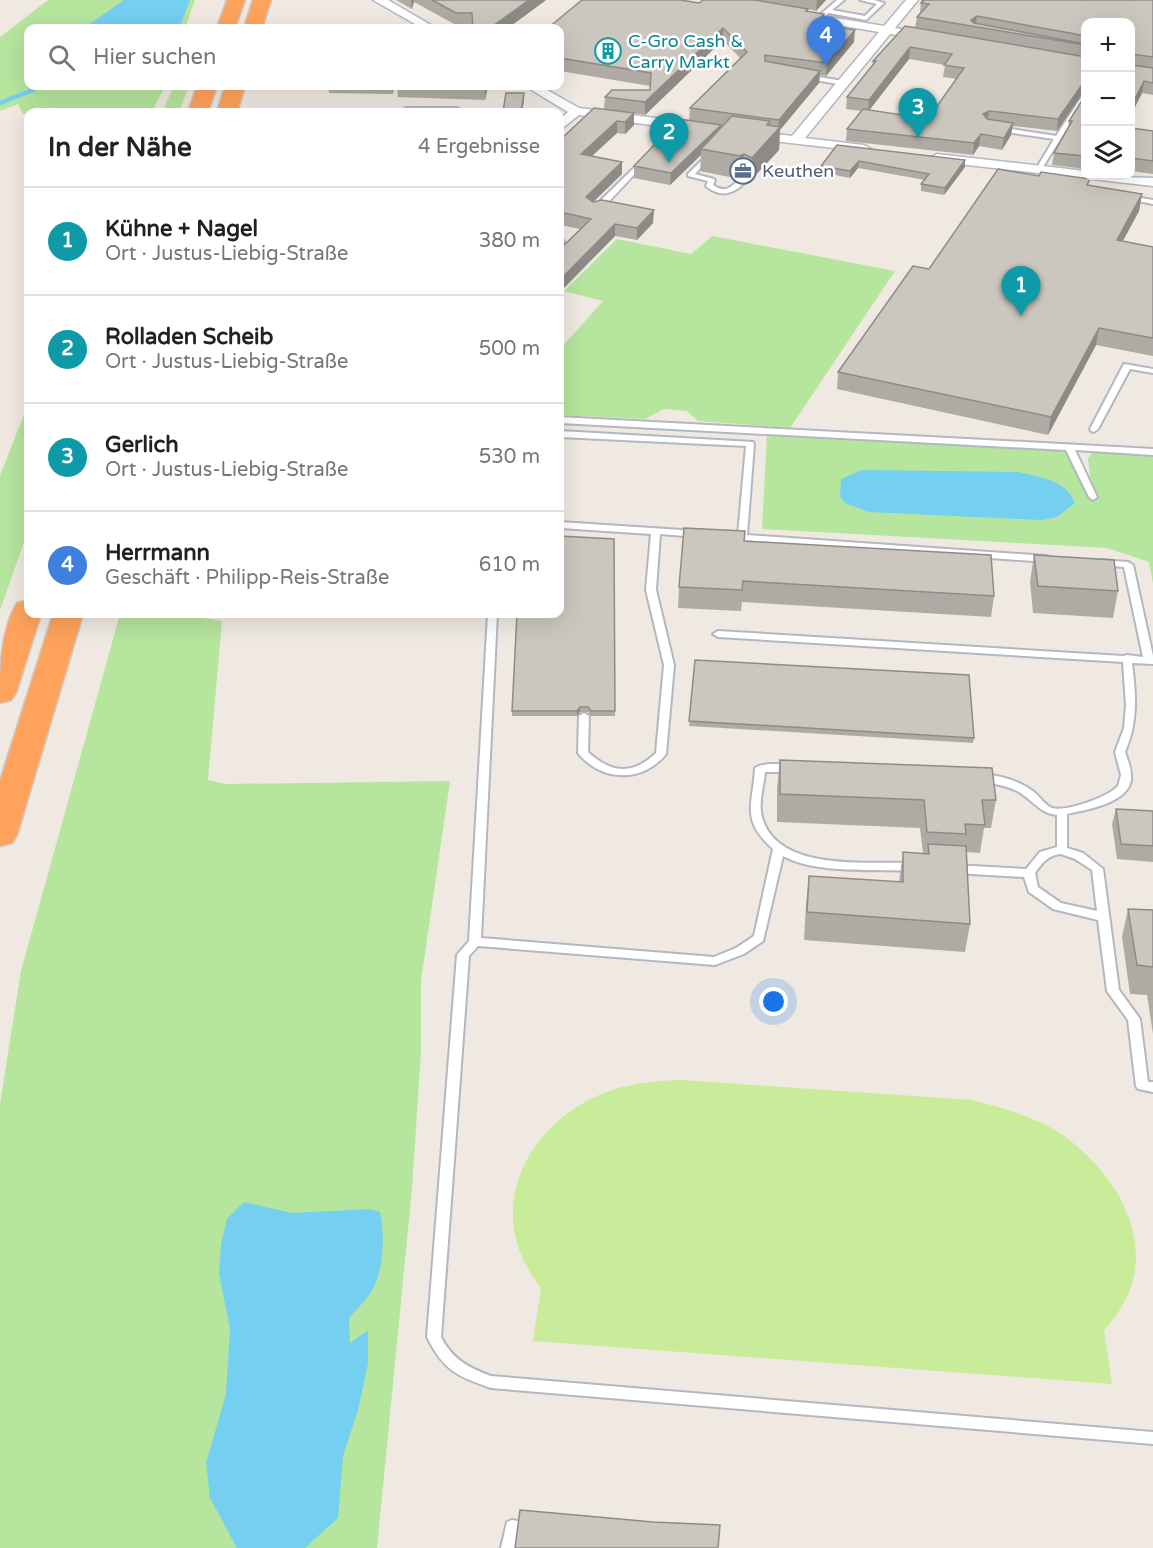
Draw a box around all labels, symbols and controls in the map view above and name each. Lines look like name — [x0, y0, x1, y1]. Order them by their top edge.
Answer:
pin: 4 — [806, 16, 846, 66]
map controls — [1081, 18, 1135, 180]
button: + — [1081, 18, 1135, 72]
search box — [24, 24, 564, 90]
place label: C-Gro Cash & Carry Markt — [628, 30, 743, 73]
building icon: C-Gro Cash & Carry Markt — [593, 36, 623, 66]
icon: search — [45, 41, 78, 74]
text: Hier suchen — [93, 44, 216, 70]
button: − — [1081, 72, 1135, 126]
pin: 3 — [898, 88, 938, 138]
pin: 2 — [650, 114, 688, 163]
button: layers — [1081, 126, 1135, 180]
text: In der Nähe — [48, 132, 192, 163]
text: 4 Ergebnisse — [418, 135, 540, 159]
office icon: Keuthen — [728, 156, 758, 186]
place label: Keuthen — [762, 160, 834, 182]
text: Kühne + Nagel — [105, 216, 258, 242]
text: 1 — [61, 229, 74, 253]
text: 380 m — [479, 229, 540, 253]
text: Ort · Justus-Liebig-Straße — [105, 242, 348, 266]
pin: 1 — [1002, 266, 1040, 316]
text: Rolladen Scheib — [105, 324, 273, 350]
text: 2 — [61, 337, 74, 361]
text: 500 m — [479, 337, 540, 361]
text: Ort · Justus-Liebig-Straße — [105, 350, 348, 374]
text: Gerlich — [105, 432, 179, 458]
text: 3 — [61, 445, 74, 469]
text: 530 m — [479, 445, 540, 469]
text: Ort · Justus-Liebig-Straße — [105, 458, 348, 482]
text: Herrmann — [105, 540, 210, 566]
text: 4 — [61, 553, 74, 577]
text: 610 m — [479, 553, 540, 577]
text: Geschäft · Philipp-Reis-Straße — [105, 566, 389, 590]
your location — [759, 987, 788, 1016]

